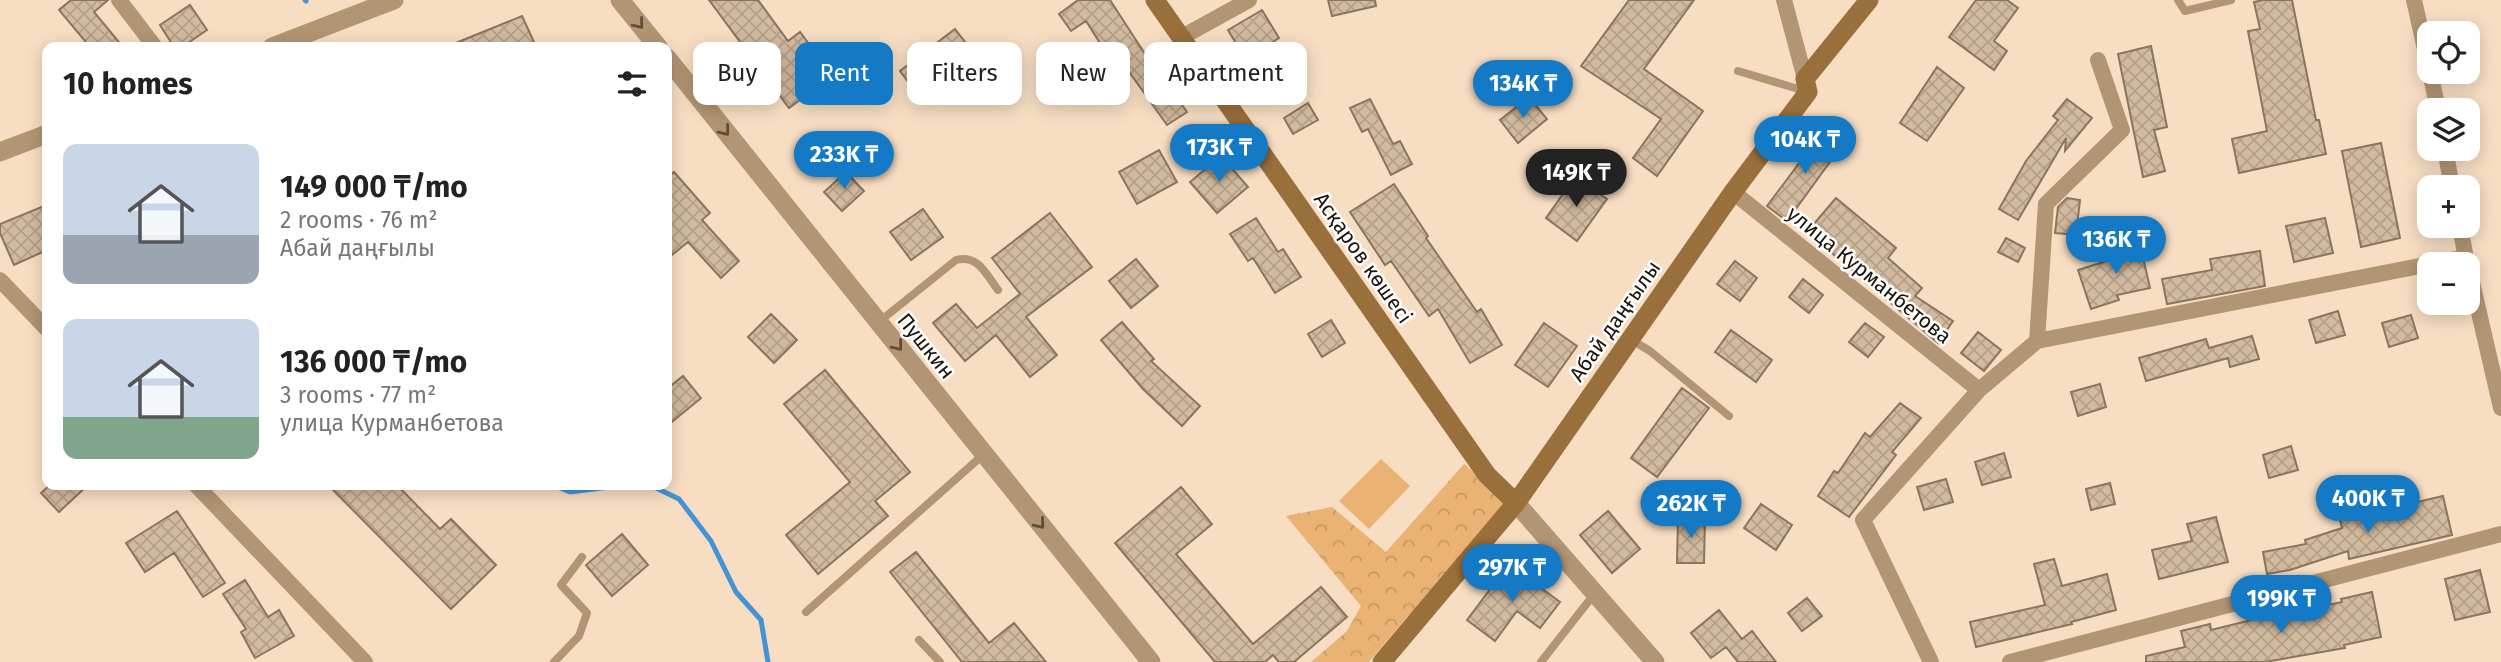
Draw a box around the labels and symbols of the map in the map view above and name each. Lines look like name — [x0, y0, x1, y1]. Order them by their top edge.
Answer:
one-way arrow — [631, 15, 643, 28]
pin: 134K ₸ — [1466, 60, 1580, 120]
pin: 104K ₸ — [1748, 116, 1862, 176]
one-way arrow — [716, 123, 729, 135]
pin: 173K ₸ — [1162, 124, 1276, 184]
pin: 233K ₸ — [787, 132, 901, 191]
pin: 149K ₸ — [1519, 150, 1633, 209]
street label: Асқаров көшесі — [1308, 188, 1418, 328]
street label: улица Курманбетова — [1781, 201, 1957, 349]
pin: 136K ₸ — [2059, 216, 2173, 276]
street label: Абай даңғылы — [1564, 256, 1666, 386]
street label: Пушкин — [892, 308, 960, 384]
one-way arrow — [889, 339, 902, 351]
pin: 400K ₸ — [2311, 476, 2425, 535]
pin: 262K ₸ — [1634, 480, 1748, 540]
one-way arrow — [1032, 516, 1044, 529]
pin: 297K ₸ — [1455, 544, 1569, 604]
pin: 199K ₸ — [2224, 576, 2338, 635]

